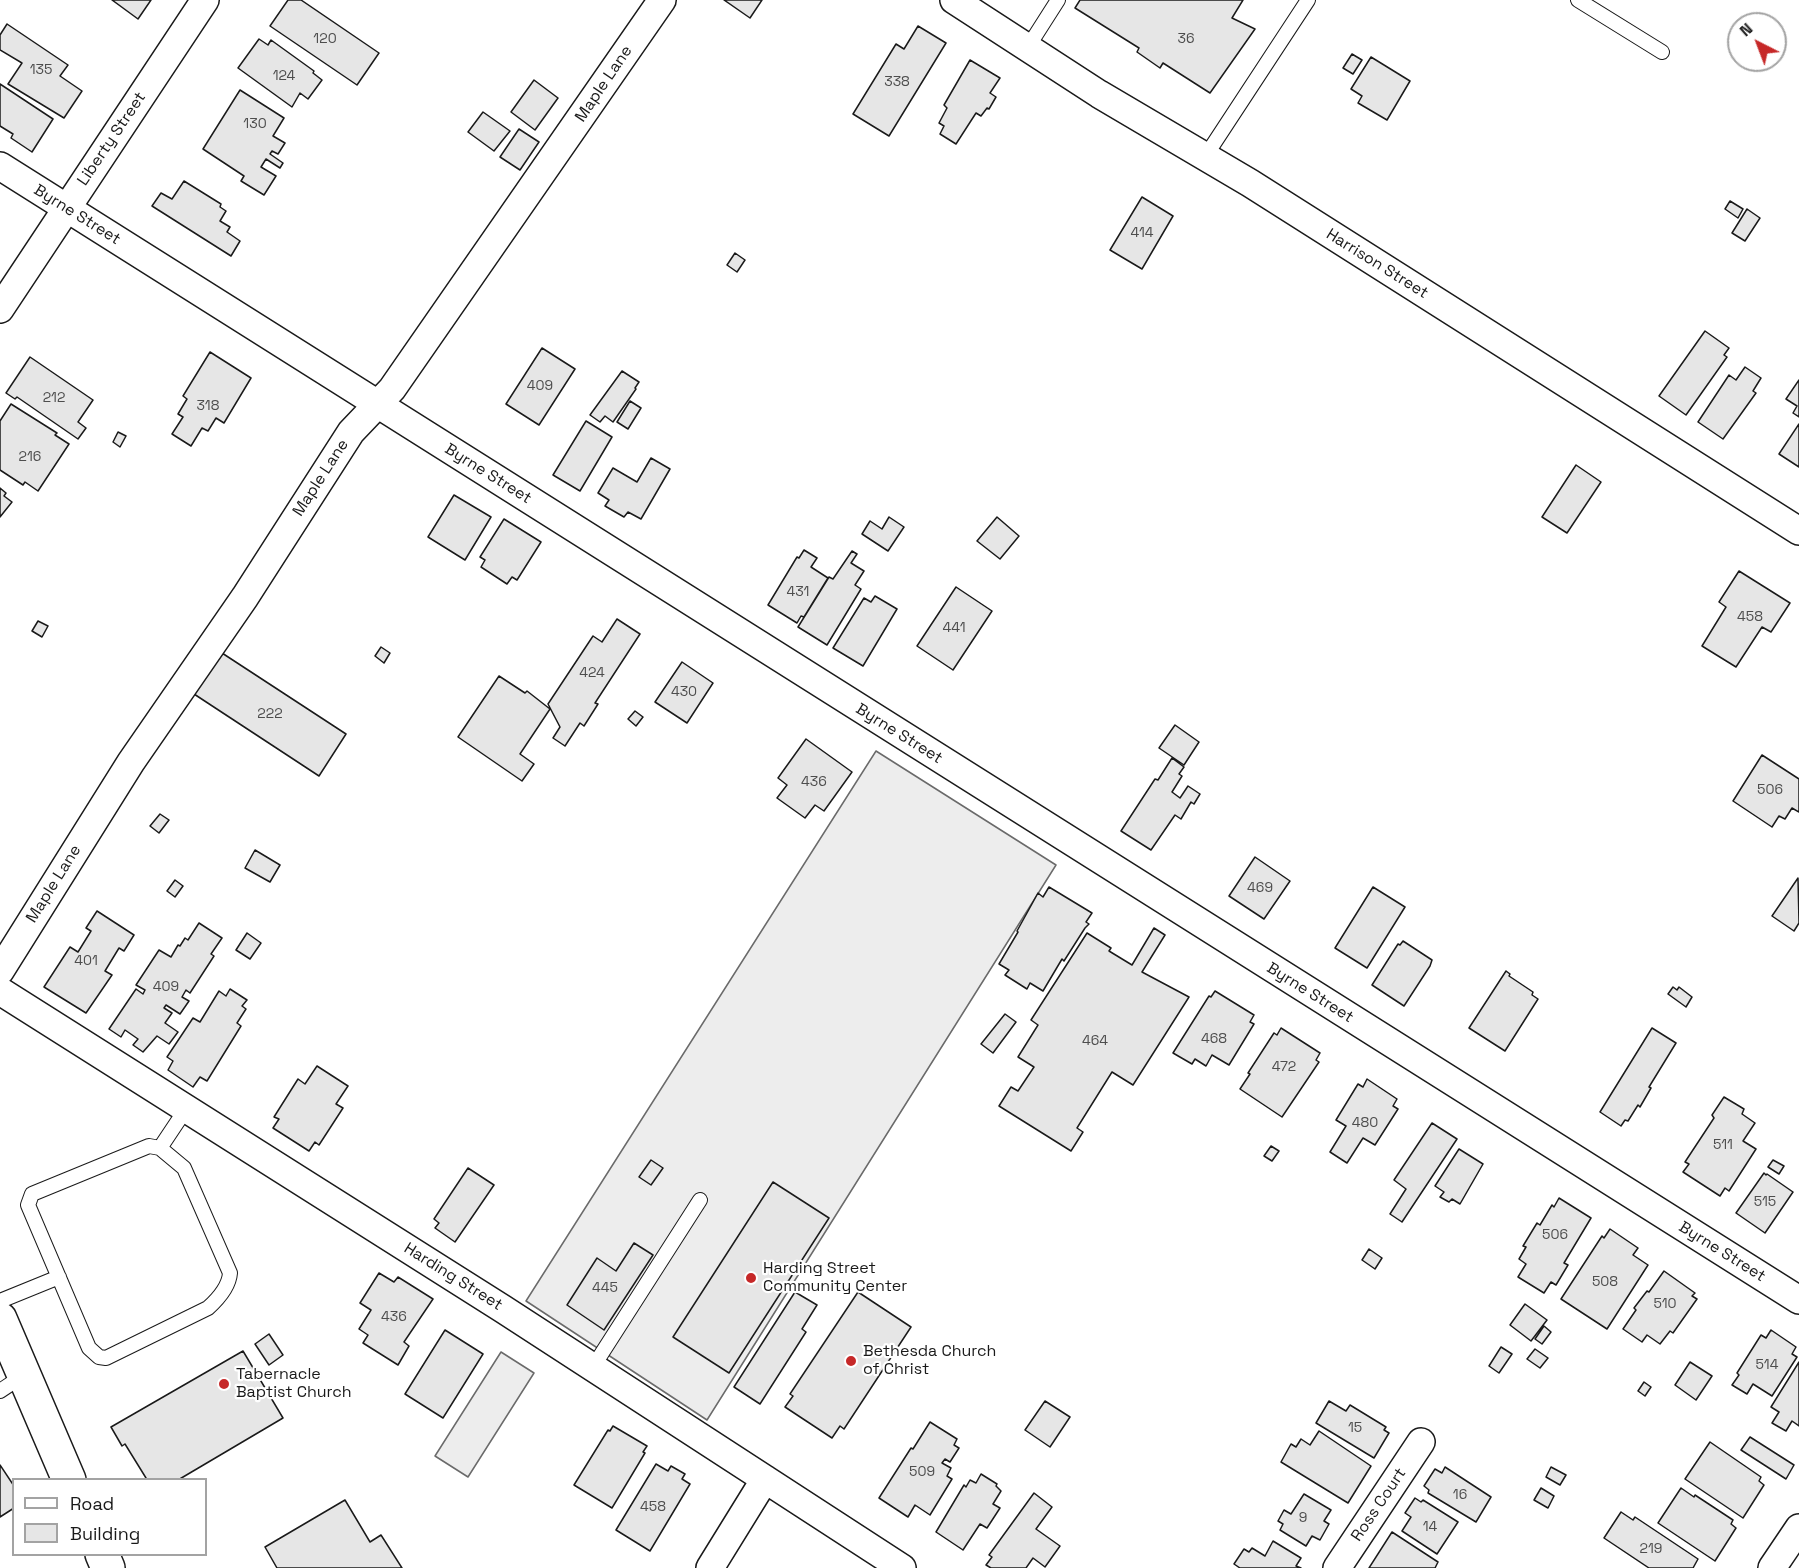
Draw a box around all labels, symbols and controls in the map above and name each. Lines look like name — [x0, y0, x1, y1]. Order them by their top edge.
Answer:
north arrow — [1727, 12, 1787, 72]
text: N — [1735, 18, 1757, 41]
house number: 120 — [313, 31, 337, 47]
house number: 36 — [1177, 31, 1195, 47]
street label: Maple Lane — [571, 42, 637, 126]
house number: 135 — [30, 62, 52, 78]
house number: 124 — [273, 68, 295, 84]
house number: 338 — [884, 74, 910, 90]
street label: Liberty Street — [74, 89, 150, 189]
house number: 130 — [243, 116, 267, 132]
street label: Byrne Street — [30, 181, 124, 249]
house number: 414 — [1130, 225, 1154, 241]
street label: Harrison Street — [1322, 225, 1432, 303]
house number: 409 — [527, 378, 553, 394]
house number: 212 — [43, 390, 65, 406]
house number: 318 — [197, 398, 219, 414]
street label: Maple Lane — [289, 436, 353, 520]
street label: Byrne Street — [441, 440, 535, 508]
house number: 216 — [19, 449, 41, 465]
house number: 431 — [787, 584, 809, 600]
house number: 458 — [1737, 609, 1763, 625]
house number: 441 — [942, 620, 966, 636]
house number: 424 — [579, 665, 605, 681]
house number: 430 — [671, 684, 697, 700]
street label: Byrne Street — [852, 700, 946, 768]
house number: 222 — [257, 706, 283, 722]
house number: 436 — [801, 774, 827, 790]
house number: 506 — [1757, 782, 1783, 798]
street label: Maple Lane — [23, 842, 85, 926]
house number: 469 — [1247, 880, 1273, 896]
house number: 401 — [74, 953, 98, 969]
street label: Byrne Street — [1263, 959, 1357, 1027]
house number: 409 — [153, 979, 179, 995]
house number: 468 — [1201, 1031, 1227, 1047]
house number: 464 — [1082, 1033, 1108, 1049]
house number: 472 — [1272, 1059, 1296, 1075]
house number: 480 — [1352, 1115, 1378, 1131]
house number: 511 — [1713, 1137, 1733, 1153]
house number: 515 — [1754, 1194, 1776, 1210]
street label: Byrne Street — [1675, 1218, 1769, 1286]
house number: 506 — [1542, 1227, 1568, 1243]
street label: Harding Street — [400, 1239, 506, 1315]
place label: Harding Street Community Center — [763, 1259, 907, 1297]
marker: Harding Street Community Center — [744, 1271, 758, 1285]
house number: 508 — [1592, 1274, 1618, 1290]
house number: 445 — [592, 1280, 618, 1296]
house number: 510 — [1653, 1296, 1677, 1312]
house number: 436 — [381, 1309, 407, 1325]
place label: Bethesda Church of Christ — [863, 1342, 996, 1380]
marker: Bethesda Church of Christ — [844, 1354, 858, 1368]
house number: 514 — [1756, 1357, 1778, 1373]
place label: Tabernacle Baptist Church — [236, 1365, 352, 1403]
marker: Tabernacle Baptist Church — [217, 1377, 231, 1391]
house number: 15 — [1348, 1420, 1362, 1436]
house number: 509 — [909, 1464, 935, 1480]
street label: Ross Court — [1347, 1465, 1411, 1545]
legend — [12, 1478, 207, 1556]
house number: 16 — [1453, 1487, 1467, 1503]
text: Road — [70, 1492, 114, 1515]
house number: 458 — [640, 1499, 666, 1515]
house number: 9 — [1299, 1510, 1307, 1526]
house number: 14 — [1423, 1519, 1437, 1535]
text: Building — [70, 1522, 140, 1545]
house number: 219 — [1640, 1541, 1662, 1557]

